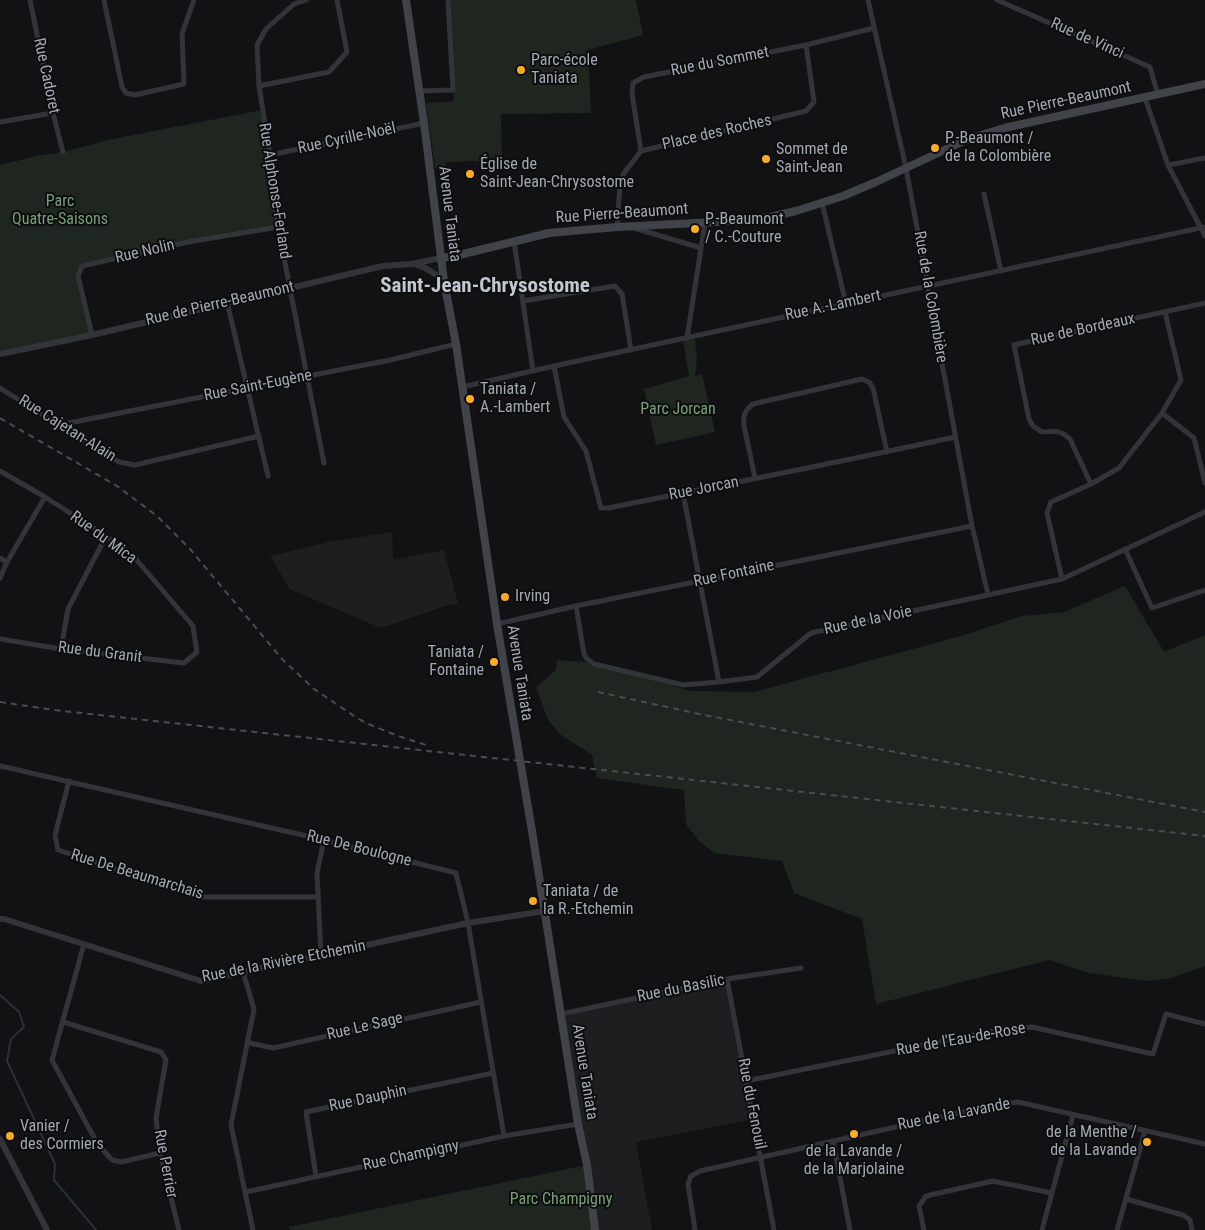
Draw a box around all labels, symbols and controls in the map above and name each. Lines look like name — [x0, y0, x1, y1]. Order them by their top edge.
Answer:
street label: Rue de Vinci — [1047, 14, 1127, 64]
street label: Rue Cadoret — [29, 36, 63, 116]
street label: Rue du Sommet — [669, 43, 771, 81]
place label: Parc-école Taniata — [531, 51, 598, 89]
marker: Parc-école Taniata — [515, 64, 527, 76]
street label: Rue Pierre-Beaumont — [999, 78, 1133, 124]
street label: Place des Roches — [660, 111, 774, 155]
street label: Rue Cyrille-Noël — [296, 119, 398, 159]
street label: Rue Alphonse-Ferland — [254, 122, 294, 260]
place label: P.-Beaumont / de la Colombière — [945, 129, 1051, 167]
place label: Sommet de Saint-Jean — [776, 140, 848, 178]
marker: P.-Beaumont / de la Colombière — [929, 142, 941, 154]
marker: Sommet de Saint-Jean — [760, 153, 772, 165]
place label: Église de Saint-Jean-Chrysostome — [480, 155, 634, 193]
street label: Avenue Taniata — [434, 165, 464, 263]
marker: Église de Saint-Jean-Chrysostome — [464, 168, 476, 180]
park label: Parc Quatre-Saisons — [12, 192, 108, 230]
street label: Rue Pierre-Beaumont — [555, 200, 689, 228]
place label: P.-Beaumont / C.-Couture — [705, 210, 784, 248]
marker: P.-Beaumont / C.-Couture — [689, 223, 701, 235]
street label: Rue de la Colombière — [909, 230, 951, 364]
street label: Rue Nolin — [113, 236, 177, 268]
district label: Saint-Jean-Chrysostome — [380, 274, 590, 300]
street label: Rue de Pierre-Beaumont — [144, 278, 296, 330]
street label: Rue A.-Lambert — [783, 286, 883, 326]
street label: Rue de Bordeaux — [1029, 310, 1137, 350]
street label: Rue Saint-Eugène — [202, 366, 314, 406]
place label: Taniata / A.-Lambert — [480, 380, 550, 418]
street label: Rue Cajetan-Alain — [15, 391, 119, 467]
marker: Taniata / A.-Lambert — [464, 393, 476, 405]
park label: Parc Jorcan — [640, 400, 716, 420]
street label: Rue Jorcan — [667, 473, 741, 505]
street label: Rue du Mica — [66, 507, 140, 569]
street label: Rue Fontaine — [692, 556, 776, 592]
place label: Irving — [515, 587, 550, 607]
marker: Irving — [499, 591, 511, 603]
street label: Rue de la Voie — [822, 602, 914, 640]
street label: Avenue Taniata — [502, 624, 536, 722]
street label: Rue du Granit — [57, 638, 143, 668]
place label: Taniata / Fontaine — [428, 643, 484, 681]
marker: Taniata / Fontaine — [488, 656, 500, 668]
street label: Rue De Boulogne — [305, 827, 413, 871]
street label: Rue De Beaumarchais — [68, 846, 206, 904]
place label: Taniata / de la R.-Etchemin — [543, 882, 633, 920]
marker: Taniata / de la R.-Etchemin — [527, 895, 539, 907]
street label: Rue de la Rivière Etchemin — [201, 937, 367, 987]
street label: Rue du Basilic — [636, 971, 726, 1007]
street label: Rue Le Sage — [325, 1009, 405, 1045]
street label: Rue de l'Eau-de-Rose — [895, 1019, 1027, 1061]
street label: Avenue Taniata — [567, 1023, 601, 1121]
street label: Rue du Fenouil — [733, 1057, 769, 1151]
street label: Rue Dauphin — [327, 1081, 409, 1117]
street label: Rue de la Lavande — [896, 1095, 1012, 1135]
place label: Vanier / des Cormiers — [20, 1117, 104, 1155]
place label: de la Menthe / de la Lavande — [1046, 1123, 1137, 1161]
street label: Rue Perrier — [149, 1128, 181, 1200]
marker: de la Lavande / de la Marjolaine — [848, 1128, 860, 1140]
marker: Vanier / des Cormiers — [4, 1130, 16, 1142]
street label: Rue Champigny — [361, 1136, 461, 1176]
marker: de la Menthe / de la Lavande — [1141, 1136, 1153, 1148]
place label: de la Lavande / de la Marjolaine — [804, 1142, 904, 1180]
park label: Parc Champigny — [510, 1190, 612, 1210]

